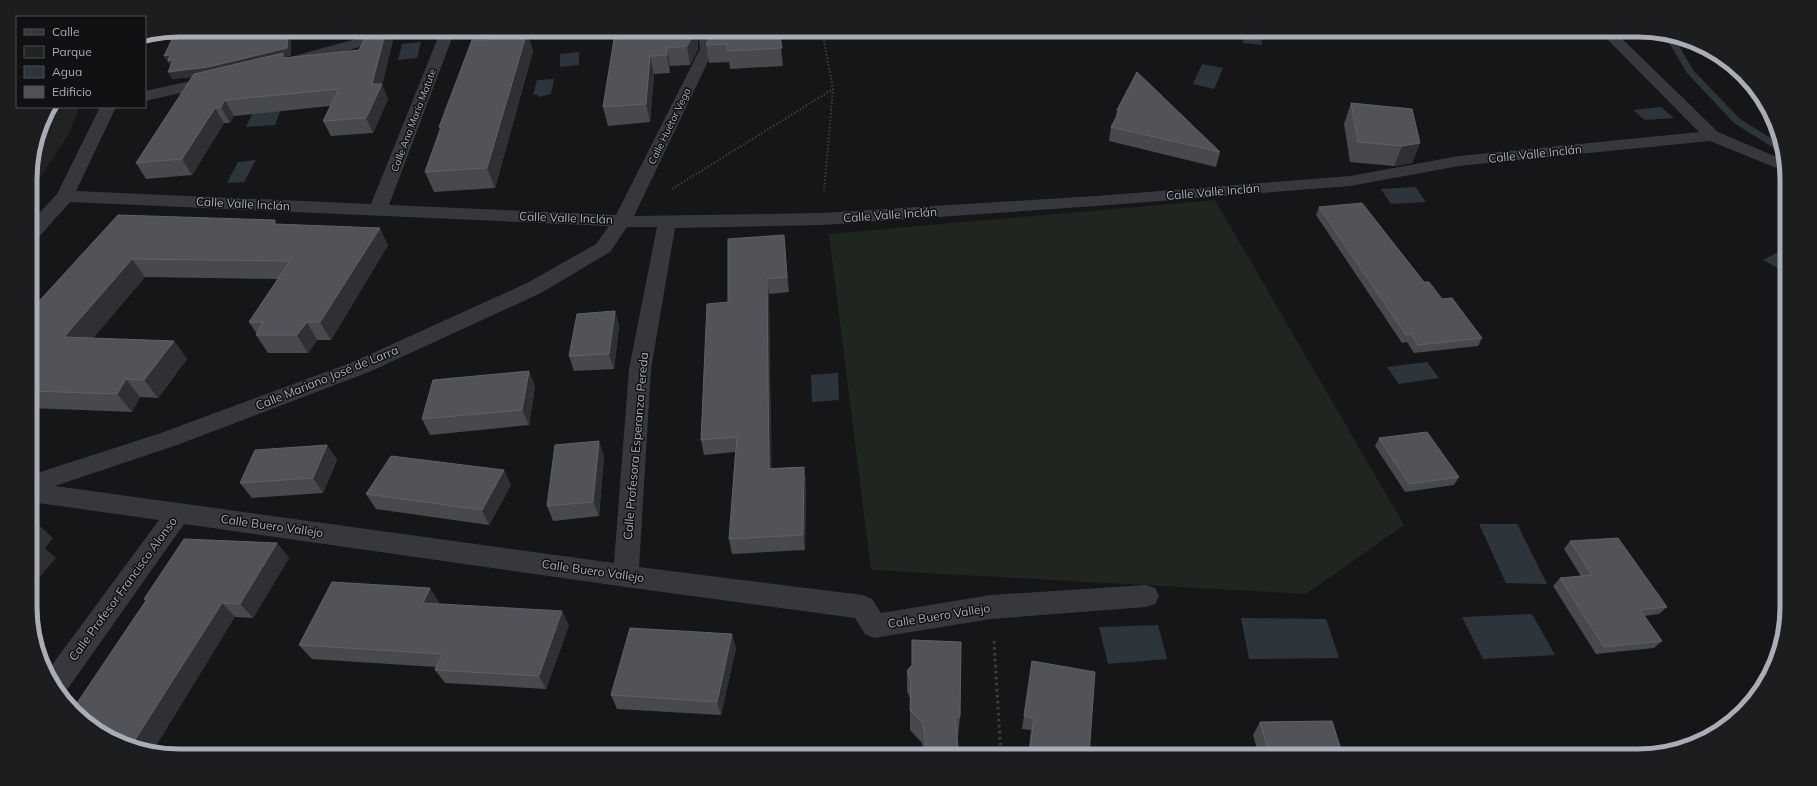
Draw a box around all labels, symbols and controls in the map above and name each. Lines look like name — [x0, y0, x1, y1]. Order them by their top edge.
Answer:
legend — [16, 16, 146, 108]
text: Calle — [52, 24, 79, 39]
text: Parque — [52, 44, 92, 59]
text: Agua — [52, 64, 82, 79]
street label: Calle Ana María Matute — [388, 67, 439, 174]
text: Edificio — [52, 84, 92, 99]
street label: Calle Huétor Vega — [645, 86, 694, 167]
street label: Calle Valle Inclán — [1487, 141, 1582, 166]
street label: Calle Valle Inclán — [1165, 180, 1260, 203]
street label: Calle Valle Inclán — [196, 194, 290, 213]
street label: Calle Valle Inclán — [843, 204, 937, 225]
street label: Calle Valle Inclán — [519, 208, 613, 227]
street label: Calle Mariano José de Larra — [253, 342, 400, 413]
street label: Calle Profesora Esperanza Pereda — [620, 352, 651, 540]
street label: Calle Buero Vallejo — [220, 511, 324, 540]
street label: Calle Profesor Francisco Alonso — [65, 514, 180, 664]
street label: Calle Buero Vallejo — [541, 556, 645, 585]
street label: Calle Buero Vallejo — [887, 600, 991, 631]

